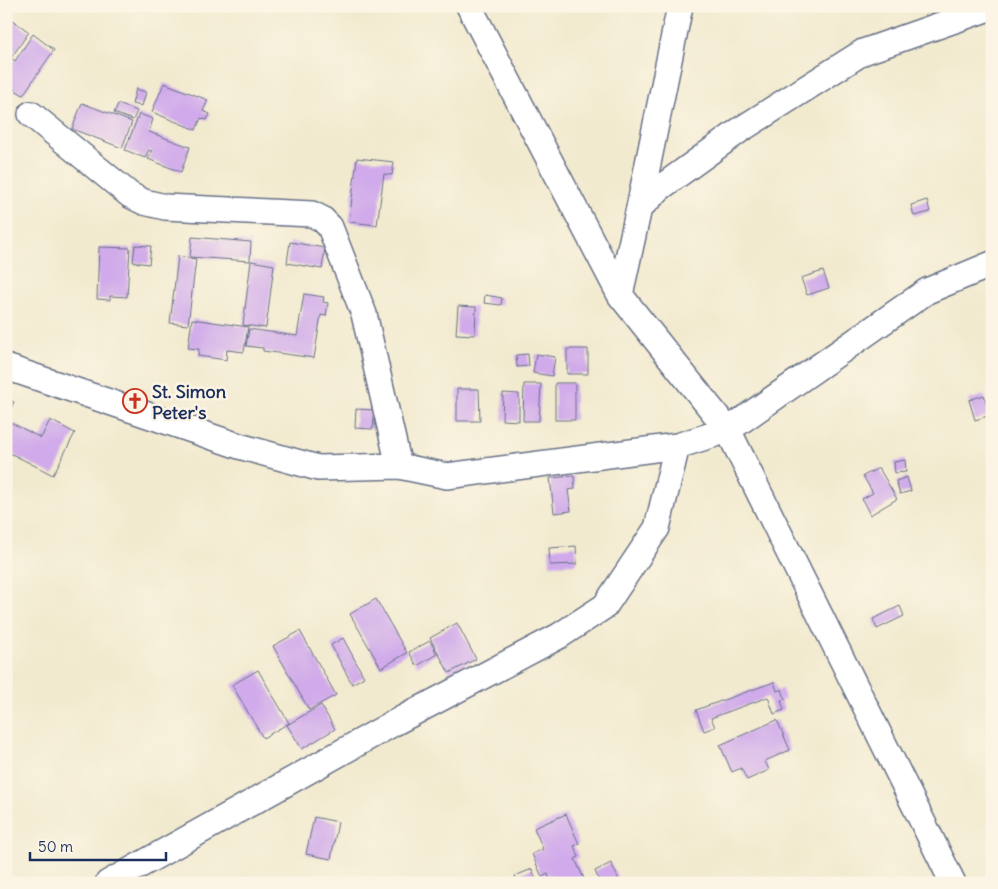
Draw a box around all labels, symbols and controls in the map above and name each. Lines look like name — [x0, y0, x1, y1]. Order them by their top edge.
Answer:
place label: St. Simon Peter's — [152, 380, 227, 424]
church icon: St. Simon Peter's — [122, 388, 148, 414]
scale bar — [30, 829, 166, 861]
text: 50 m — [38, 837, 73, 856]

